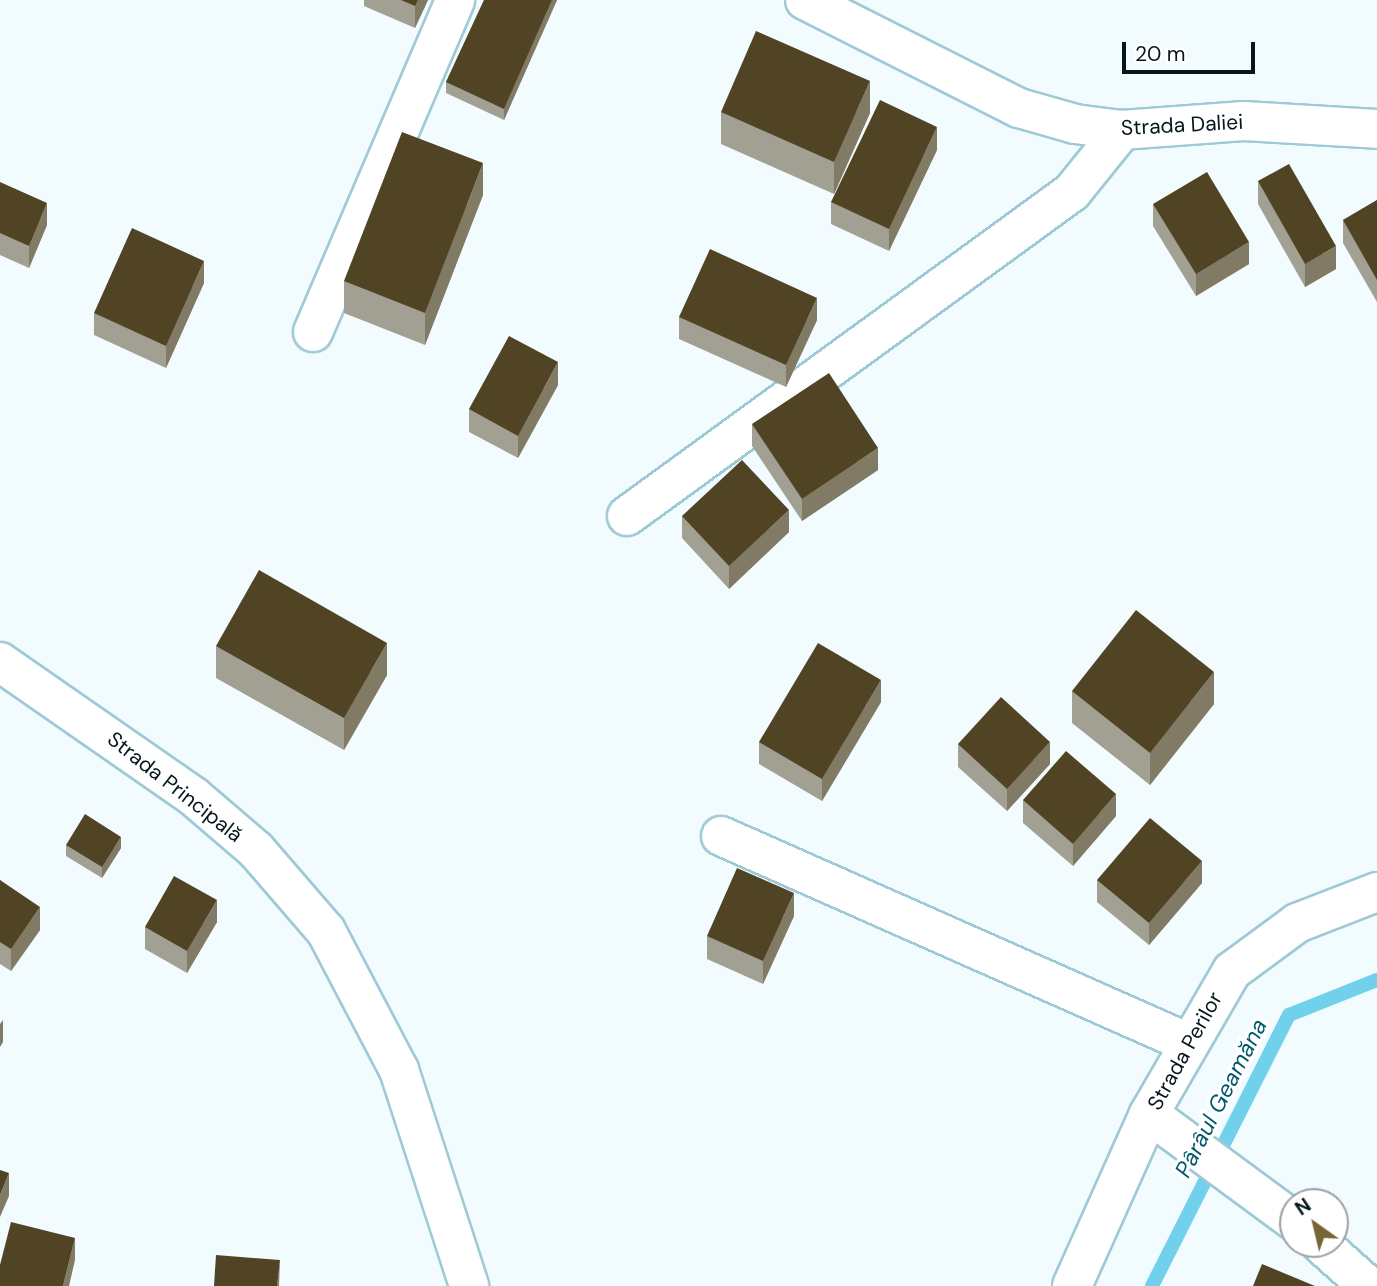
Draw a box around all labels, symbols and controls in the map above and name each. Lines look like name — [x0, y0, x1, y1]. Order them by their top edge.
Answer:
scale bar — [1125, 28, 1258, 72]
text: 20 m — [1135, 40, 1186, 68]
street label: Strada Daliei — [1120, 109, 1244, 141]
street label: Strada Principală — [102, 726, 248, 848]
street label: Strada Perilor — [1142, 988, 1228, 1114]
water label: Pârâul Geamăna — [1169, 1014, 1273, 1182]
north arrow — [1279, 1188, 1349, 1258]
text: N — [1290, 1193, 1316, 1221]

